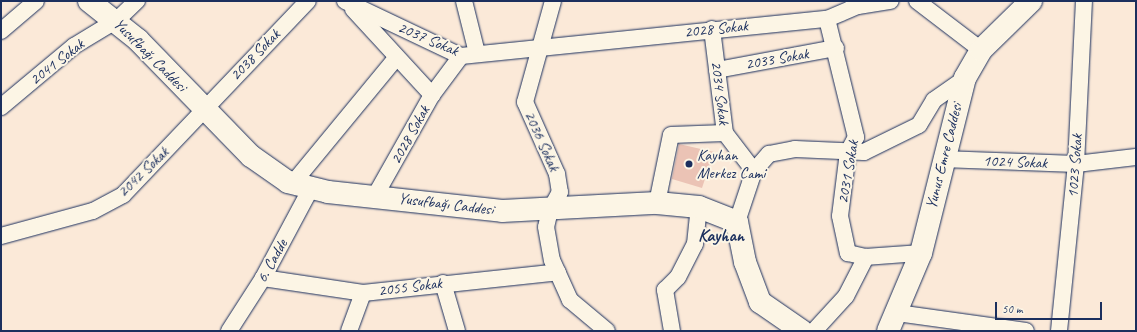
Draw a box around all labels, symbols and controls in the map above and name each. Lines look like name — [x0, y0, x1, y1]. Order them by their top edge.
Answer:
street label: Yusufbağı Caddesi — [109, 14, 191, 96]
street label: 2028 Sokak — [683, 16, 749, 42]
street label: 2037 Sokak — [395, 18, 461, 60]
street label: 2038 Sokak — [226, 25, 284, 85]
street label: 2041 Sokak — [26, 35, 88, 89]
street label: 2033 Sokak — [744, 44, 810, 74]
street label: 2034 Sokak — [707, 60, 733, 126]
street label: Yunus Emre Caddesi — [922, 101, 966, 211]
street label: 2028 Sokak — [386, 102, 434, 168]
street label: 2036 Sokak — [520, 108, 564, 174]
street label: 1023 Sokak — [1063, 133, 1087, 199]
street label: 2031 Sokak — [833, 139, 863, 205]
street label: 2042 Sokak — [113, 143, 173, 201]
place label: Kayhan Merkez Cami — [697, 145, 766, 183]
street label: 1024 Sokak — [983, 151, 1047, 173]
marker: Kayhan Merkez Cami — [684, 159, 694, 169]
street label: Yusufbağı Caddesi — [397, 189, 495, 219]
district label: Kayhan — [698, 224, 744, 246]
street label: 6. Cadde — [252, 236, 292, 286]
street label: 2055 Sokak — [377, 274, 443, 300]
scale bar — [997, 294, 1104, 320]
text: 50 m — [1002, 301, 1022, 317]

